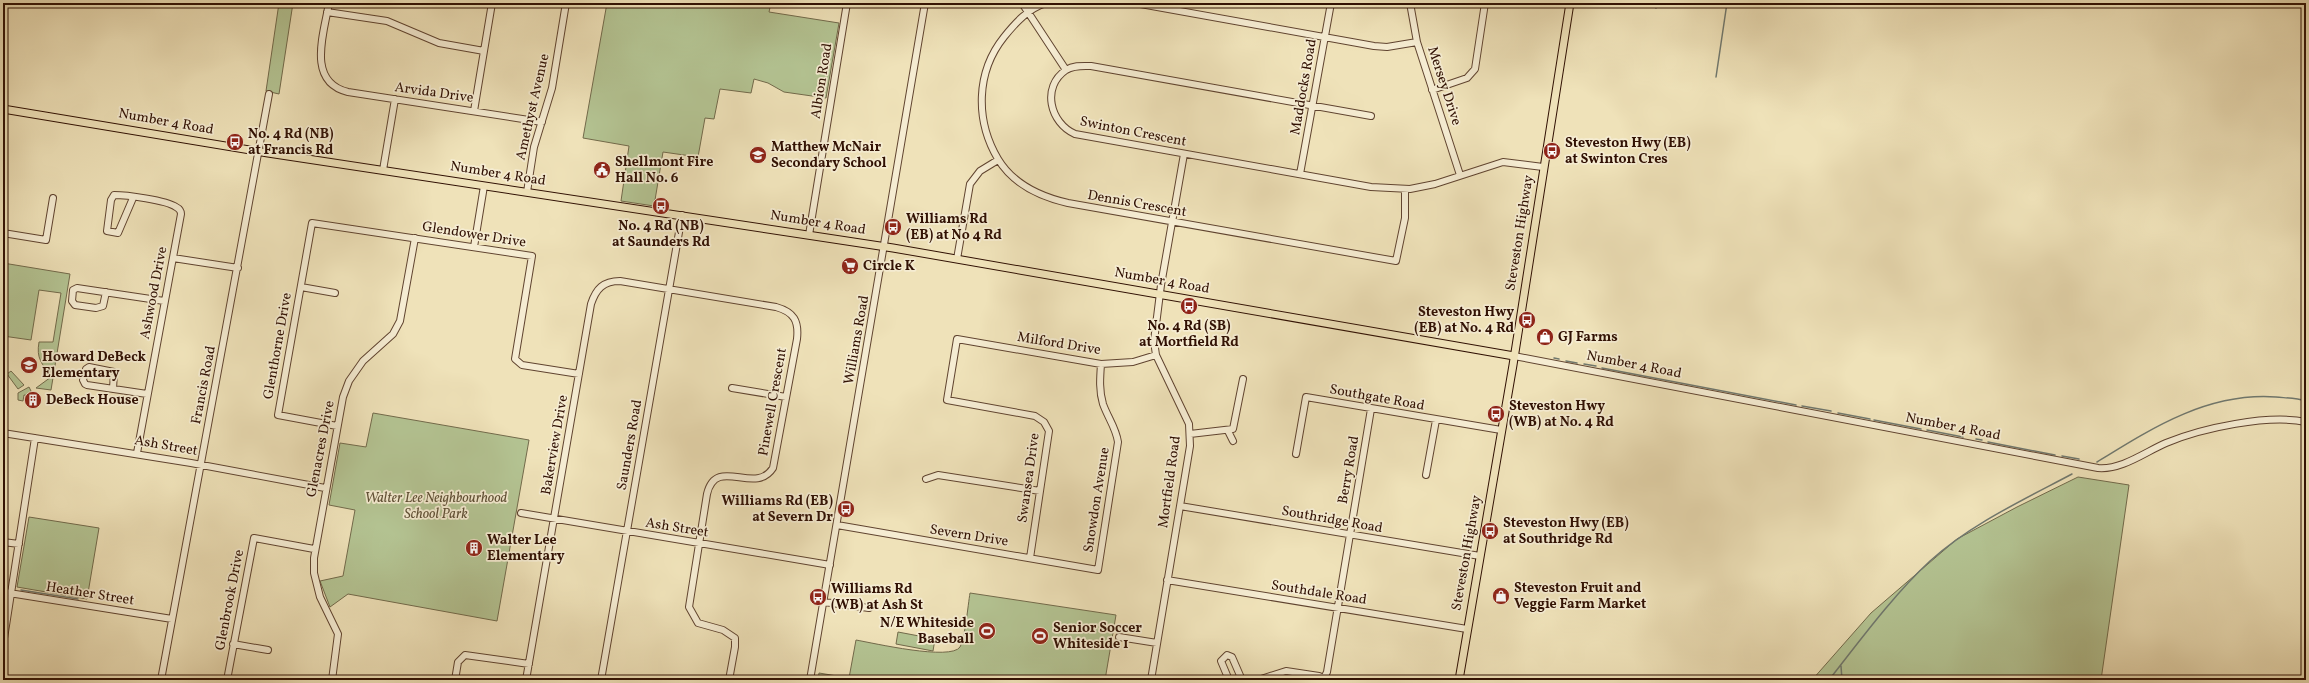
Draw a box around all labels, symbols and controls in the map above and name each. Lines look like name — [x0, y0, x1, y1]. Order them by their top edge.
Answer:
street label: Maddocks Road — [1286, 37, 1322, 137]
street label: Albion Road — [807, 42, 837, 120]
street label: Mersey Drive — [1422, 44, 1466, 128]
street label: Amethyst Avenue — [512, 52, 555, 162]
street label: Arvida Drive — [393, 78, 475, 108]
street label: Number 4 Road — [117, 104, 215, 140]
street label: Swinton Crescent — [1078, 112, 1188, 152]
place label: No. 4 Rd (NB) at Francis Rd — [248, 125, 334, 160]
bus stop icon: No. 4 Rd (NB) at Francis Rd — [225, 132, 245, 152]
place label: Steveston Hwy (EB) at Swinton Cres — [1565, 134, 1691, 169]
place label: Matthew McNair Secondary School — [771, 138, 887, 173]
bus stop icon: Steveston Hwy (EB) at Swinton Cres — [1542, 141, 1562, 161]
school or university icon: Matthew McNair Secondary School — [748, 145, 768, 165]
place label: Shellmont Fire Hall No. 6 — [615, 153, 713, 188]
street label: Number 4 Road — [449, 157, 547, 191]
public building icon: Shellmont Fire Hall No. 6 — [592, 160, 612, 180]
street label: Steveston Highway — [1501, 173, 1539, 292]
street label: Dennis Crescent — [1086, 186, 1188, 222]
bus stop icon: No. 4 Rd (NB) at Saunders Rd — [651, 196, 671, 216]
street label: Number 4 Road — [769, 206, 867, 240]
place label: Williams Rd (EB) at No 4 Rd — [906, 210, 1002, 245]
street label: Glendower Drive — [421, 217, 528, 253]
place label: No. 4 Rd (NB) at Saunders Rd — [612, 217, 711, 252]
bus stop icon: Williams Rd (EB) at No 4 Rd — [883, 217, 903, 237]
street label: Ashwood Drive — [136, 245, 172, 341]
supermarket icon: Circle K — [840, 256, 860, 276]
place label: Circle K — [863, 257, 915, 276]
street label: Number 4 Road — [1113, 263, 1211, 299]
street label: Glenthorne Drive — [259, 291, 297, 401]
street label: Williams Road — [840, 294, 874, 386]
bus stop icon: No. 4 Rd (SB) at Mortfield Rd — [1179, 296, 1199, 316]
place label: Steveston Hwy (EB) at No. 4 Rd — [1414, 303, 1514, 338]
bus stop icon: Steveston Hwy (EB) at No. 4 Rd — [1517, 310, 1537, 330]
place label: No. 4 Rd (SB) at Mortfield Rd — [1139, 317, 1239, 352]
shop icon: GJ Farms — [1535, 327, 1555, 347]
street label: Milford Drive — [1016, 328, 1103, 360]
place label: GJ Farms — [1558, 328, 1618, 347]
street label: Francis Road — [187, 344, 221, 426]
street label: Pinewell Crescent — [754, 346, 792, 458]
street label: Number 4 Road — [1585, 346, 1683, 384]
place label: Howard DeBeck Elementary — [42, 348, 147, 383]
school or university icon: Howard DeBeck Elementary — [19, 355, 39, 375]
street label: Southgate Road — [1328, 380, 1426, 416]
building icon: DeBeck House — [23, 390, 43, 410]
place label: DeBeck House — [46, 391, 139, 410]
street label: Bakerview Drive — [537, 393, 573, 496]
place label: Steveston Hwy (WB) at No. 4 Rd — [1509, 397, 1614, 432]
street label: Saunders Road — [613, 398, 647, 492]
street label: Glenacres Drive — [302, 399, 340, 499]
bus stop icon: Steveston Hwy (WB) at No. 4 Rd — [1486, 404, 1506, 424]
street label: Number 4 Road — [1904, 408, 2002, 446]
street label: Ash Street — [133, 431, 199, 461]
street label: Swansea Drive — [1013, 432, 1045, 524]
street label: Berry Road — [1334, 434, 1364, 505]
street label: Mortfield Road — [1154, 435, 1186, 529]
street label: Snowdon Avenue — [1079, 446, 1115, 554]
park label: Walter Lee Neighbourhood School Park — [365, 489, 508, 524]
place label: Williams Rd (EB) at Severn Dr — [722, 492, 833, 527]
street label: Steveston Highway — [1447, 493, 1487, 612]
bus stop icon: Williams Rd (EB) at Severn Dr — [836, 499, 856, 519]
street label: Southridge Road — [1280, 502, 1384, 538]
street label: Ash Street — [644, 514, 710, 542]
place label: Steveston Hwy (EB) at Southridge Rd — [1503, 514, 1629, 549]
street label: Severn Drive — [928, 520, 1010, 552]
bus stop icon: Steveston Hwy (EB) at Southridge Rd — [1480, 521, 1500, 541]
place label: Walter Lee Elementary — [487, 531, 565, 566]
building icon: Walter Lee Elementary — [464, 538, 484, 558]
street label: Glenbrook Drive — [211, 548, 249, 652]
street label: Southdale Road — [1270, 576, 1368, 610]
street label: Heather Street — [44, 578, 136, 610]
place label: Steveston Fruit and Veggie Farm Market — [1514, 579, 1646, 614]
place label: Williams Rd (WB) at Ash St — [831, 580, 923, 615]
shop icon: Steveston Fruit and Veggie Farm Market — [1491, 586, 1511, 606]
bus stop icon: Williams Rd (WB) at Ash St — [808, 587, 828, 607]
place label: N/E Whiteside Baseball — [880, 614, 974, 649]
place label: Senior Soccer Whiteside 1 — [1053, 619, 1142, 654]
sports icon: N/E Whiteside Baseball — [977, 621, 997, 641]
sports icon: Senior Soccer Whiteside 1 — [1030, 626, 1050, 646]

